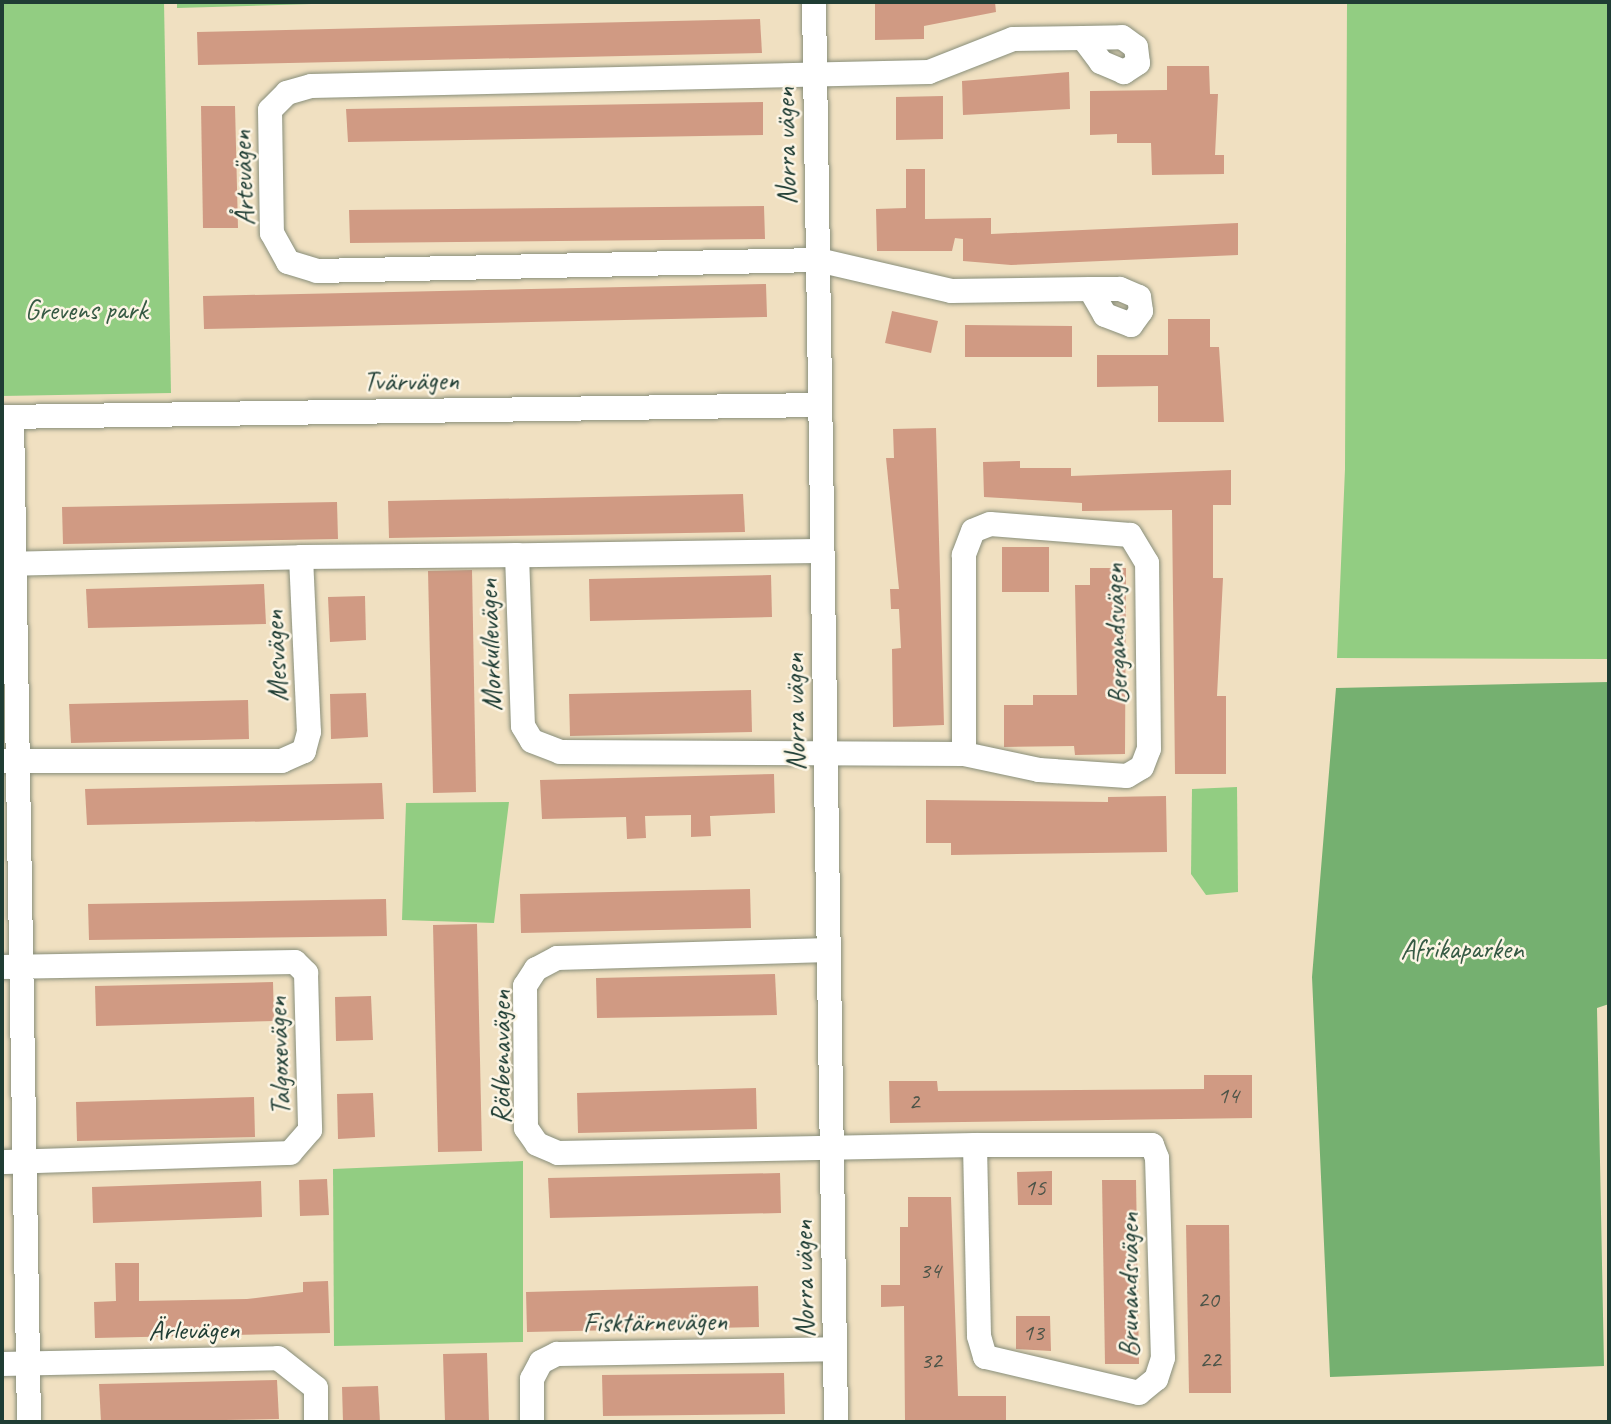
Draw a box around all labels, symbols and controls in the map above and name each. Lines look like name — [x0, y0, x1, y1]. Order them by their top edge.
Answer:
street label: Norra vägen — [768, 87, 804, 205]
street label: Årtevägen — [225, 130, 261, 226]
park label: Grevens park — [24, 293, 148, 327]
street label: Tvärvägen — [363, 363, 459, 399]
street label: Bergandsvägen — [1097, 563, 1135, 705]
street label: Morkullevägen — [471, 578, 509, 712]
street label: Mesvägen — [257, 609, 295, 703]
street label: Norra vägen — [777, 653, 813, 771]
park label: Afrikaparken — [1400, 932, 1524, 966]
street label: Rödbenavägen — [484, 990, 518, 1124]
street label: Talgoxevägen — [260, 996, 298, 1116]
house number: 14 — [1217, 1082, 1239, 1110]
house number: 2 — [909, 1088, 919, 1116]
house number: 15 — [1024, 1174, 1046, 1202]
street label: Brunandsvägen — [1112, 1212, 1146, 1358]
street label: Norra vägen — [786, 1220, 822, 1338]
house number: 34 — [919, 1257, 941, 1285]
house number: 20 — [1197, 1286, 1219, 1314]
street label: Fisktärnevägen — [583, 1304, 727, 1340]
street label: Ärlevägen — [148, 1312, 240, 1348]
house number: 13 — [1022, 1319, 1044, 1347]
house number: 22 — [1199, 1346, 1221, 1374]
house number: 32 — [920, 1347, 942, 1375]

